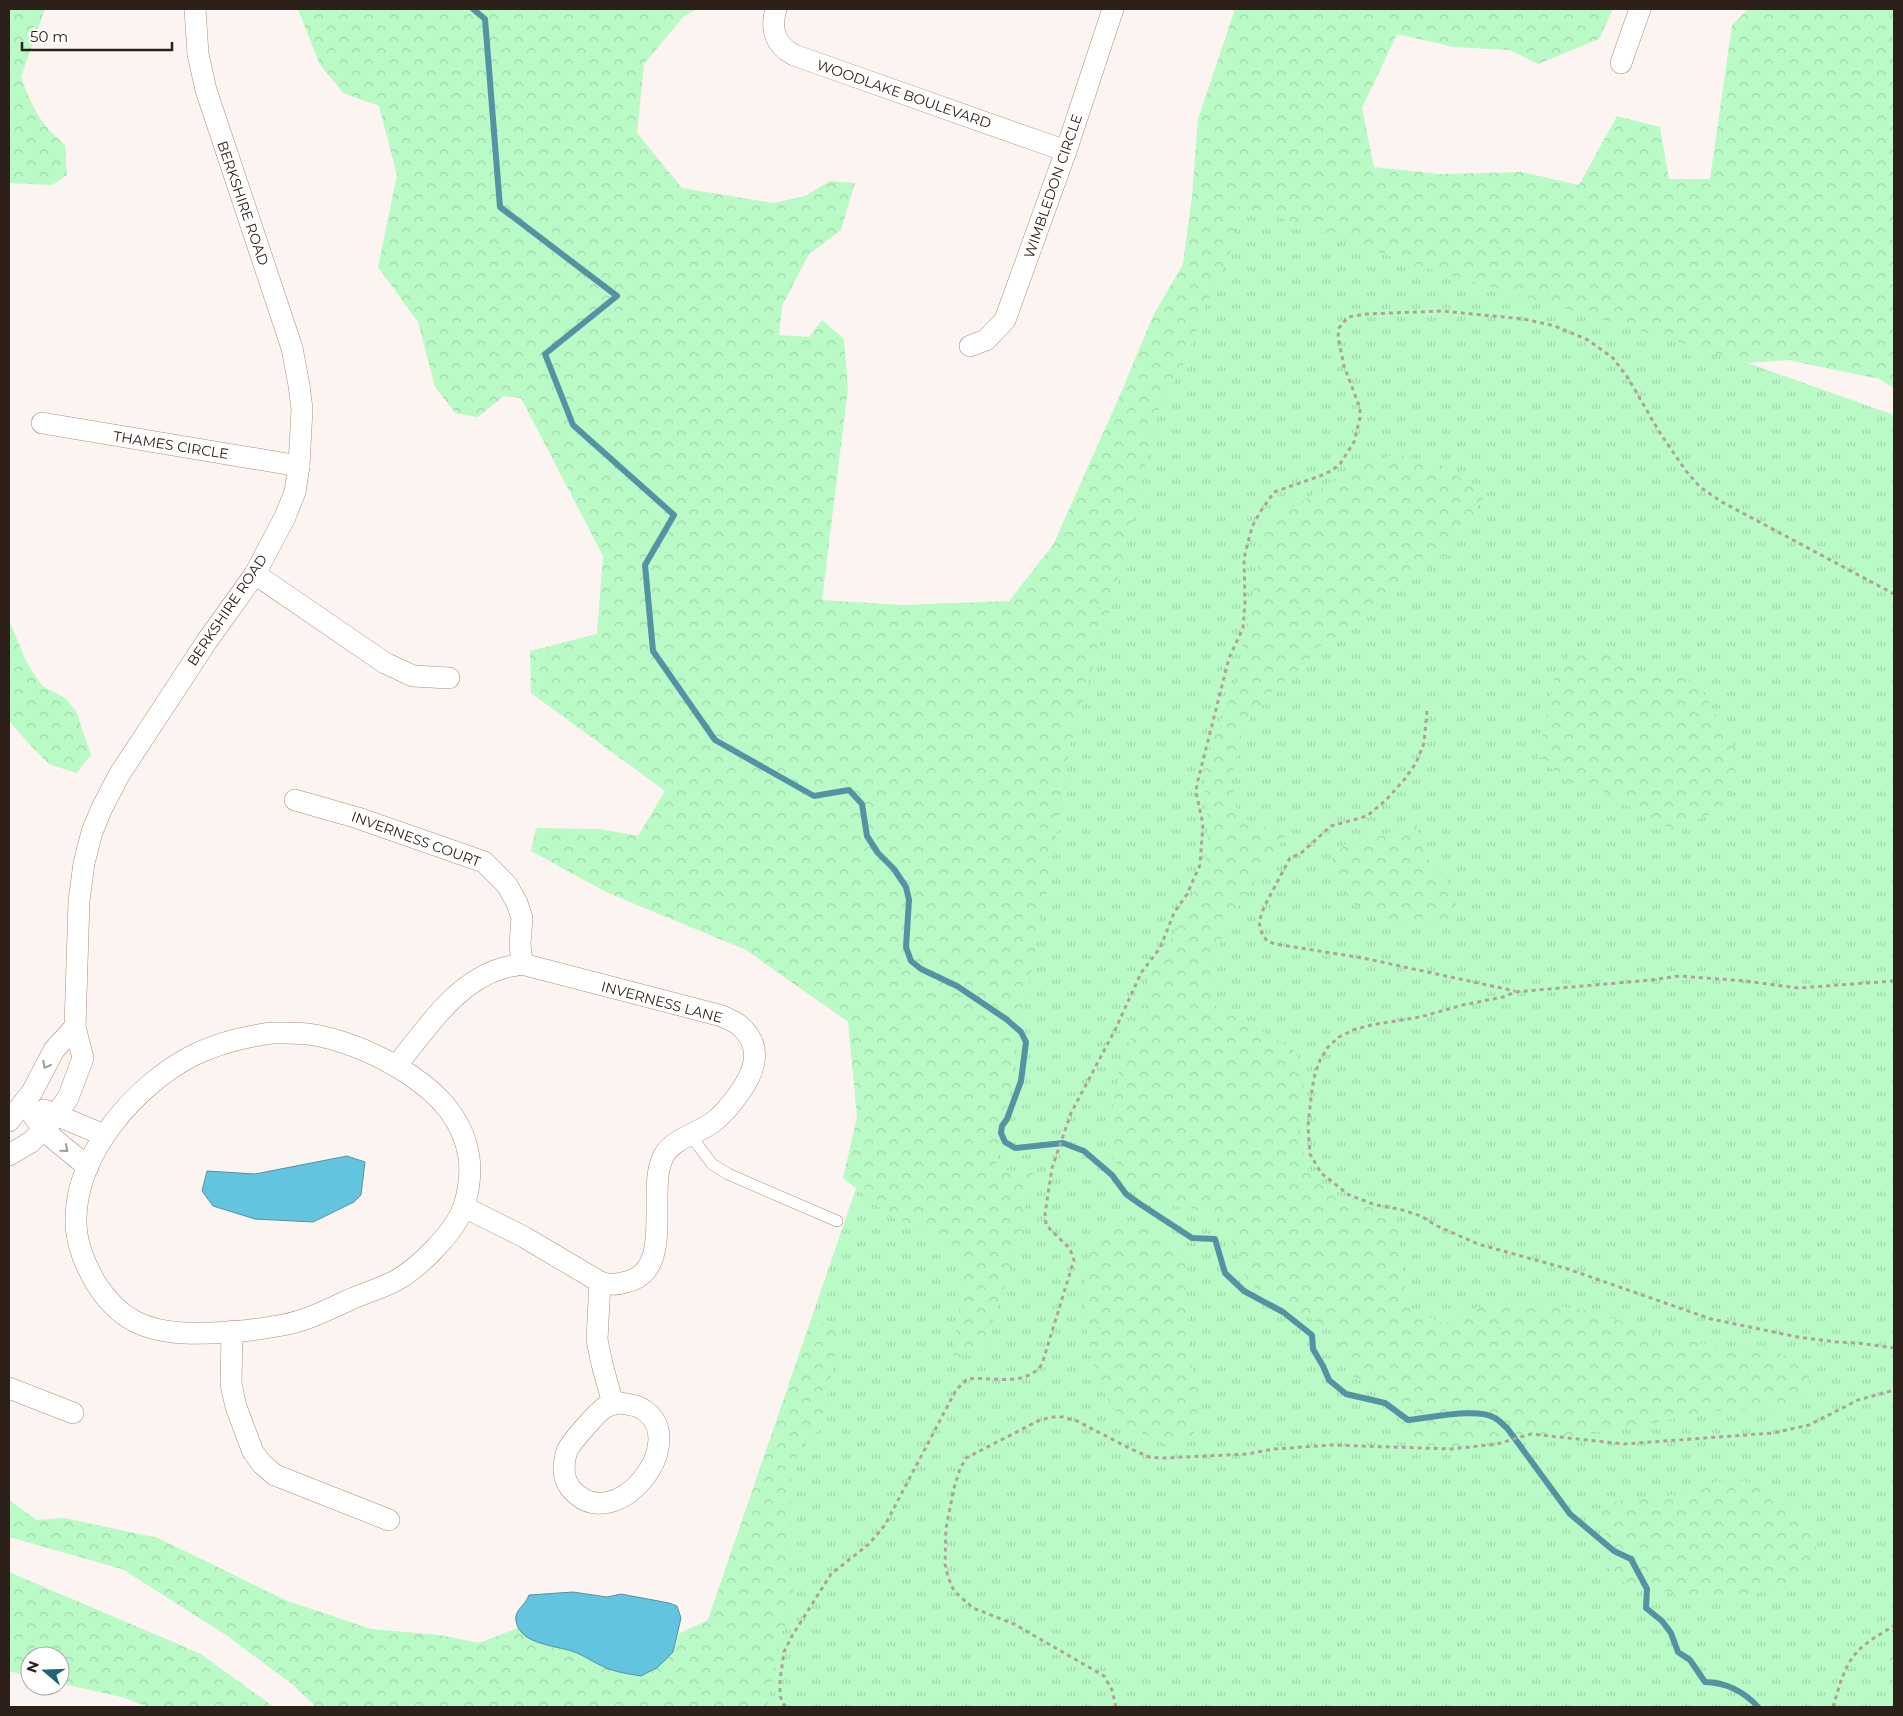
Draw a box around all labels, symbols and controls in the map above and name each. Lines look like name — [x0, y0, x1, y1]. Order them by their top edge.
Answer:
scale bar — [22, 20, 172, 52]
text: 50 m — [30, 27, 68, 46]
street label: WOODLAKE BOULEVARD — [814, 56, 994, 132]
street label: WIMBLEDON CIRCLE — [1020, 112, 1086, 260]
street label: BERKSHIRE ROAD — [213, 138, 273, 268]
street label: THAMES CIRCLE — [112, 427, 230, 463]
street label: BERKSHIRE ROAD — [183, 551, 271, 669]
street label: INVERNESS COURT — [349, 807, 483, 871]
street label: INVERNESS LANE — [599, 977, 725, 1027]
one-way arrow — [42, 1060, 52, 1069]
one-way arrow — [60, 1143, 69, 1152]
north arrow — [20, 1646, 70, 1696]
text: N — [22, 1658, 43, 1675]

